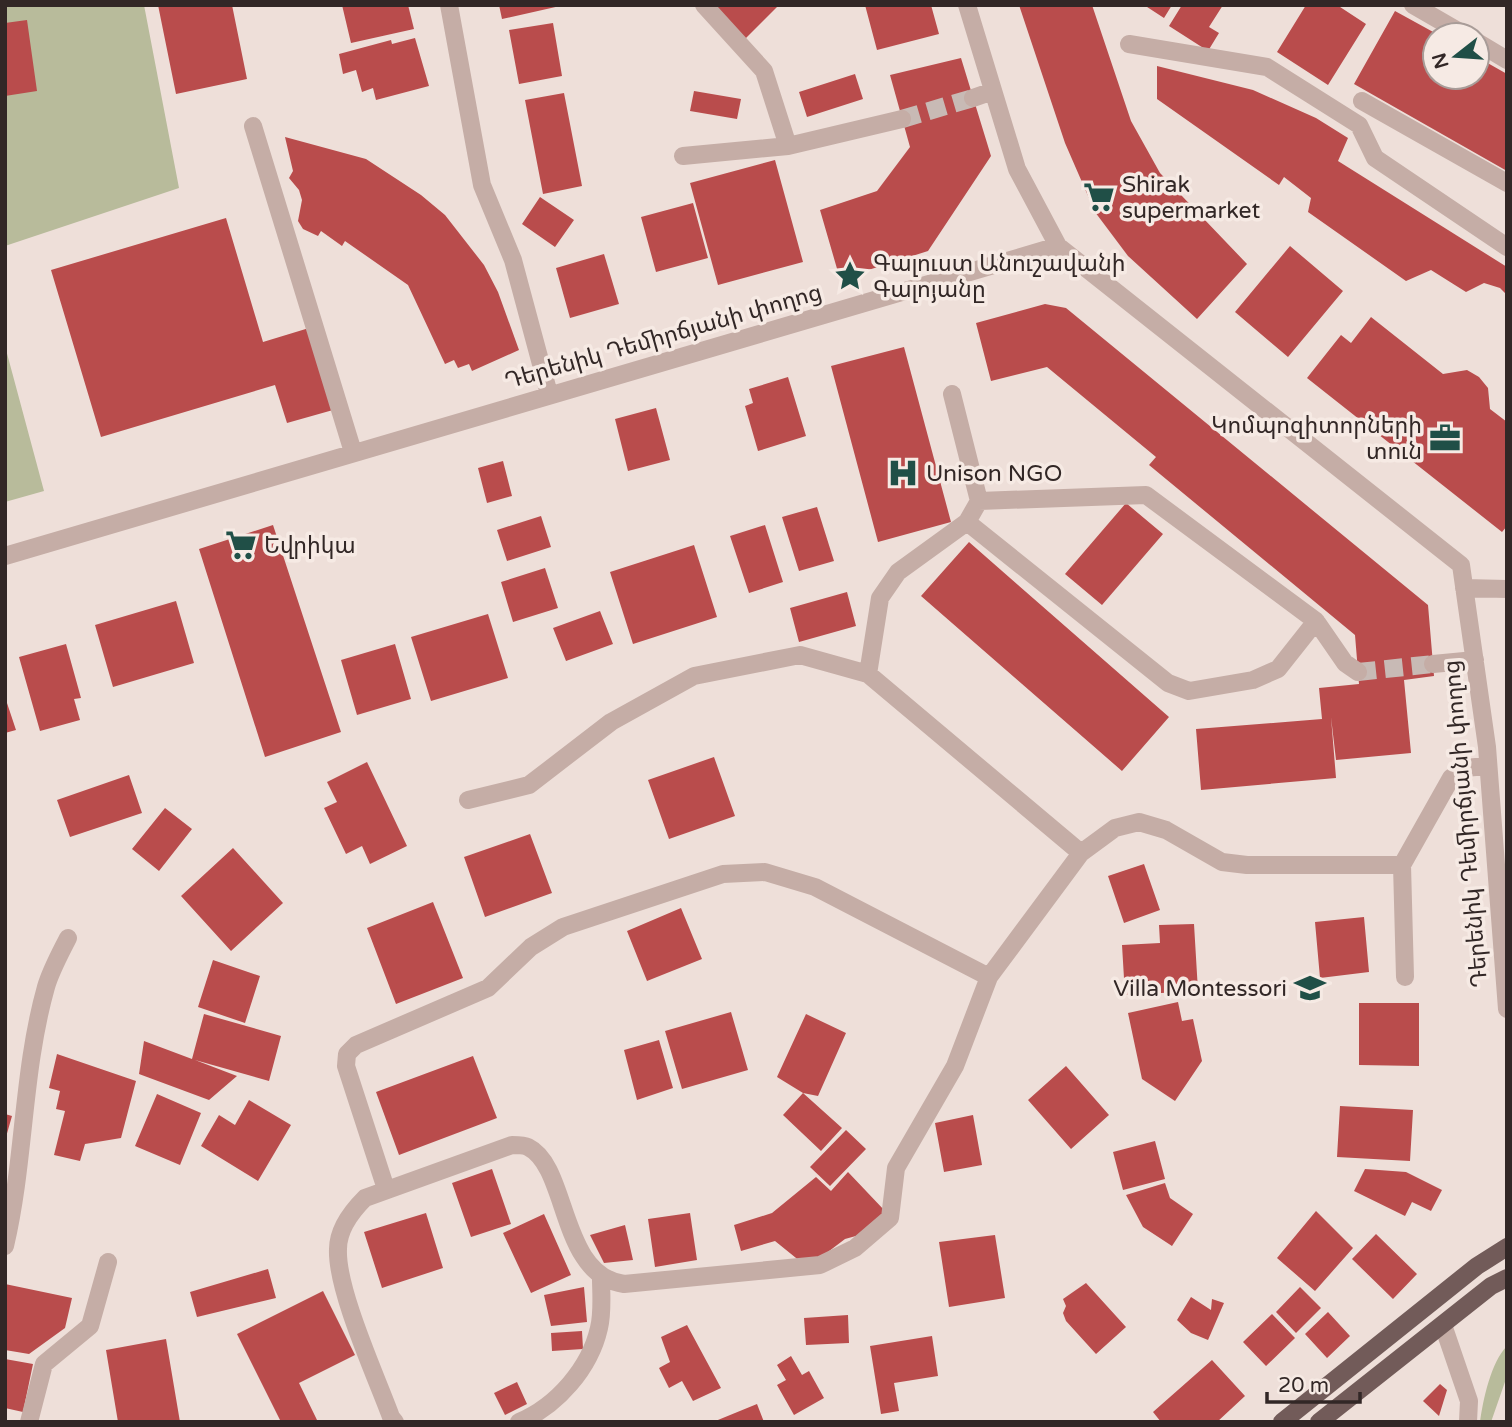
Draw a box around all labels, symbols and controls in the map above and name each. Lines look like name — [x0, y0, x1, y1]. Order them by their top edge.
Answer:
north arrow — [1421, 21, 1491, 91]
text: N — [1428, 50, 1453, 71]
place label: Shirak supermarket — [1122, 171, 1261, 225]
supermarket icon: Shirak supermarket — [1082, 180, 1116, 214]
place label: Գալուստ Անուշավանի Գալոյանը — [873, 250, 1125, 304]
place icon: Գալուստ Անուշավանի Գալոյանը — [833, 259, 867, 293]
street label: Դերենիկ Դեմիրճյանի փողոց — [501, 278, 825, 396]
place label: Կոմպոզիտորների տուն — [1211, 412, 1422, 466]
office icon: Կոմպոզիտորների տուն — [1428, 421, 1462, 455]
hospital icon: Unison NGO — [886, 456, 920, 490]
place label: Unison NGO — [926, 460, 1062, 488]
supermarket icon: Եվրիկա — [224, 528, 258, 562]
place label: Եվրիկա — [264, 532, 356, 560]
street label: Դերենիկ Դեմիրճյանի փողոց — [1438, 659, 1494, 989]
school or university icon: Villa Montessori — [1293, 971, 1327, 1005]
place label: Villa Montessori — [1113, 975, 1287, 1003]
scale bar — [1267, 1360, 1360, 1404]
text: 20 m — [1278, 1373, 1329, 1398]

